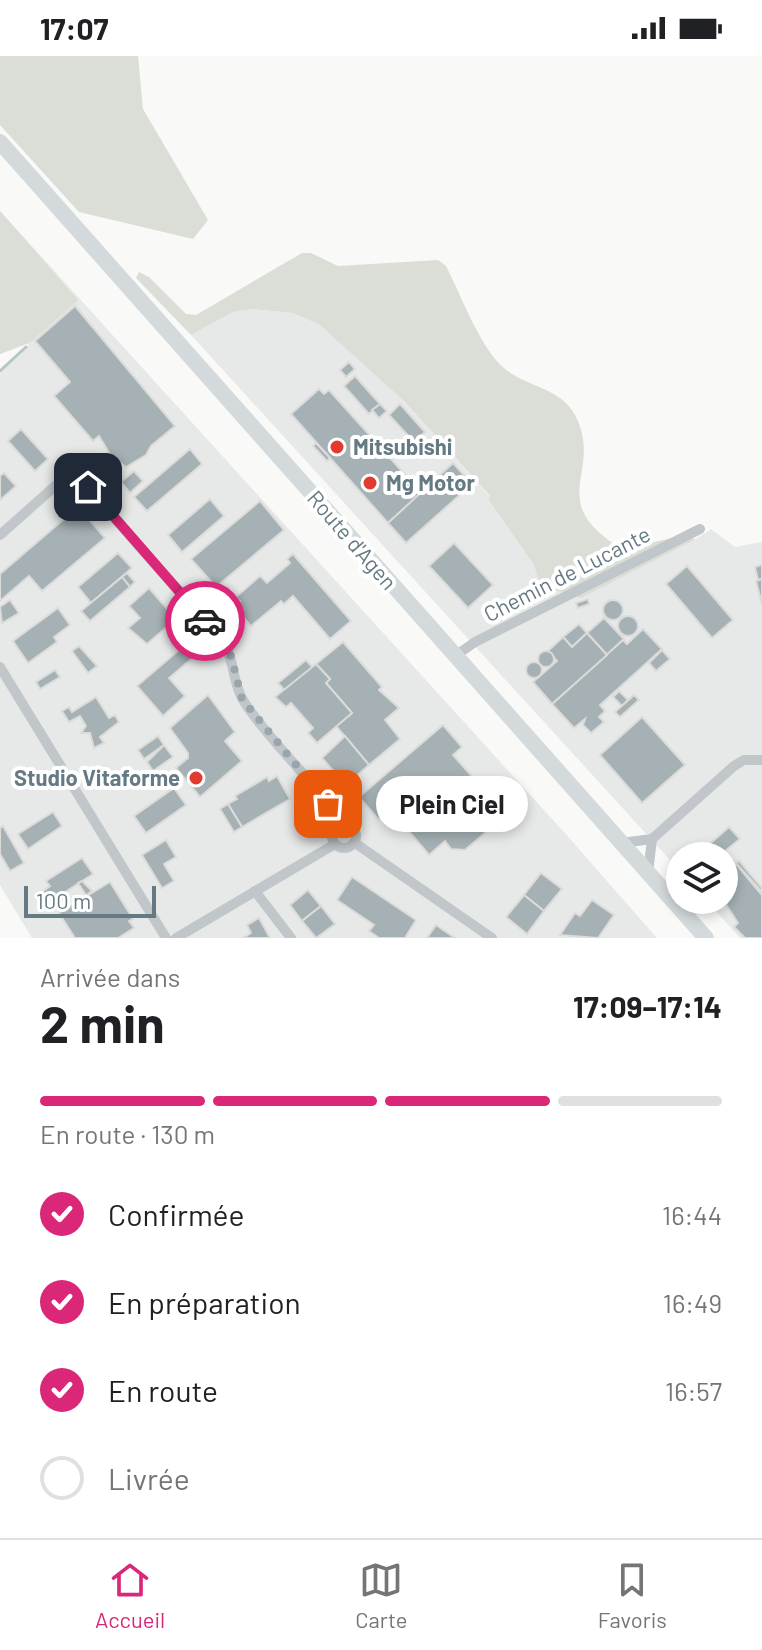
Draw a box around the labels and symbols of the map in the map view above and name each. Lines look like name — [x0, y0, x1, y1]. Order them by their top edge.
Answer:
place label: Mitsubishi — [353, 433, 452, 459]
marker: Mitsubishi — [328, 438, 346, 456]
pin — [54, 453, 122, 521]
place label: Mg Motor — [386, 469, 475, 495]
marker: Mg Motor — [361, 474, 379, 492]
street label: Route d'Agen — [303, 484, 403, 594]
street label: Chemin de Lucante — [479, 520, 654, 626]
courier — [165, 581, 245, 661]
place label: Studio Vitaforme — [14, 764, 180, 790]
marker: Studio Vitaforme — [187, 769, 205, 787]
pin — [294, 770, 362, 838]
callout: Plein Ciel — [376, 776, 528, 832]
scale bar — [24, 882, 156, 918]

